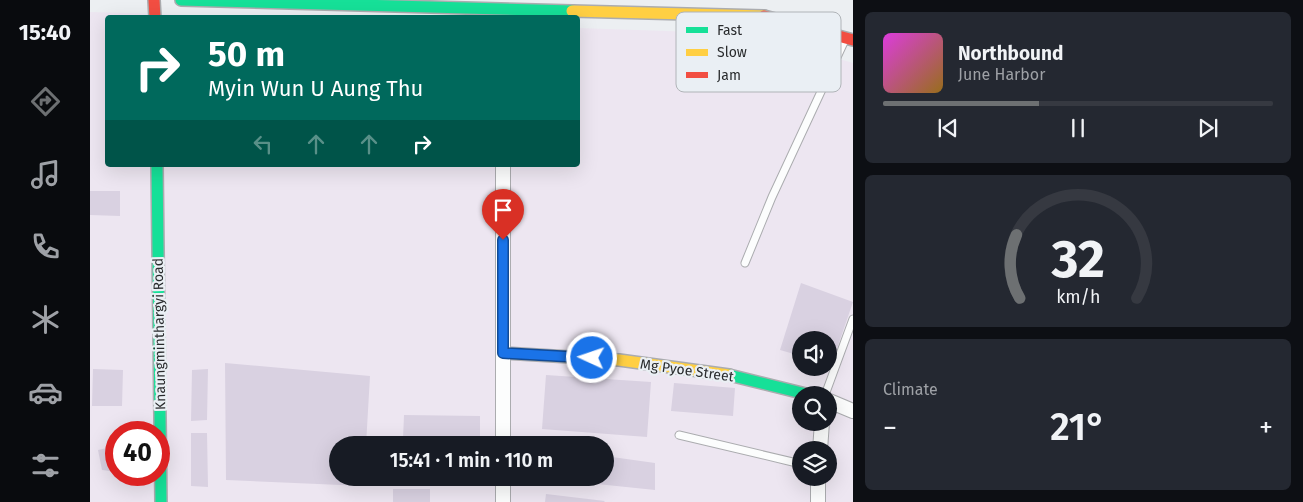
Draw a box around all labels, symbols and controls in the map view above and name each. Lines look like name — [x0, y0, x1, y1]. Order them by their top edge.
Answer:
legend — [676, 12, 841, 92]
text: 15:40 — [19, 19, 71, 46]
text: Fast — [717, 22, 743, 39]
text: 50 m — [208, 33, 285, 75]
icon: right — [125, 35, 190, 100]
text: Northbound — [958, 42, 1063, 65]
text: Slow — [717, 44, 747, 61]
text: June Harbor — [958, 65, 1045, 84]
text: Jam — [717, 67, 741, 84]
text: Myin Wun U Aung Thu — [208, 75, 423, 102]
icon: directions — [28, 84, 63, 119]
icon: previous — [934, 114, 962, 142]
icon: pause — [1064, 114, 1092, 142]
icon: next — [1194, 114, 1222, 142]
icon: left — [249, 130, 277, 158]
icon: ahead — [302, 130, 330, 158]
icon: ahead — [355, 130, 383, 158]
icon: right — [408, 130, 436, 158]
icon: music — [28, 157, 63, 192]
pin — [482, 189, 524, 240]
icon: arrive — [489, 196, 517, 224]
text: 32 — [1050, 228, 1105, 291]
icon: phone — [28, 229, 63, 264]
street label: Knaungminthargyi Road — [150, 258, 169, 410]
text: km/h — [1056, 286, 1100, 308]
icon: climate — [28, 302, 63, 337]
position arrow — [565, 331, 617, 383]
map controls — [792, 331, 837, 486]
button: sound — [792, 331, 837, 376]
street label: Mg Pyoe Street — [639, 356, 736, 386]
icon: car — [28, 375, 63, 410]
text: Climate — [883, 380, 938, 399]
button: search — [792, 386, 837, 431]
text: 21° — [1050, 404, 1106, 450]
text: − — [883, 411, 897, 444]
text: + — [1259, 411, 1273, 444]
speed limit sign: 40 — [105, 421, 170, 486]
button: layers — [792, 441, 837, 486]
icon: filters — [28, 448, 63, 483]
text: 15:41 · 1 min · 110 m — [390, 449, 553, 472]

